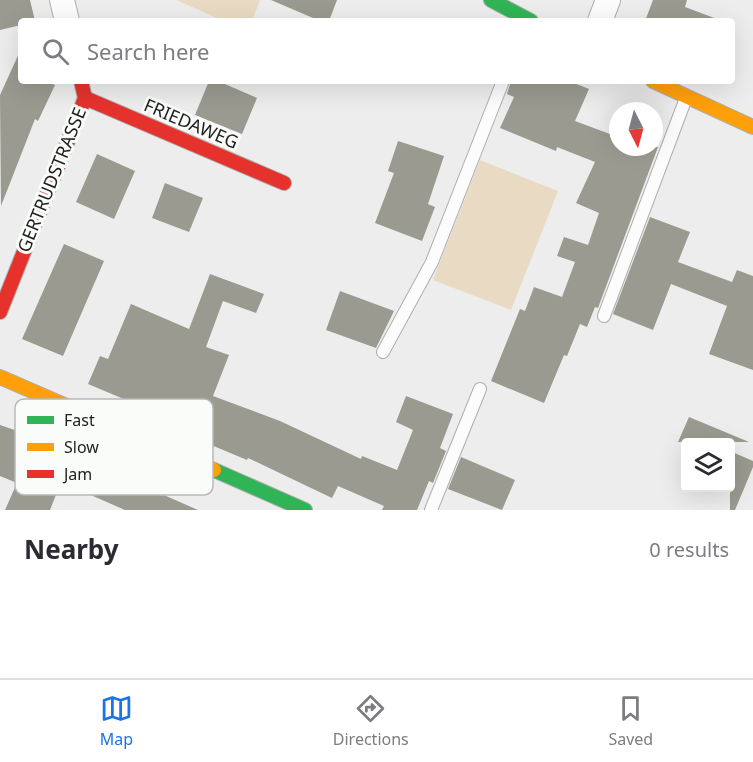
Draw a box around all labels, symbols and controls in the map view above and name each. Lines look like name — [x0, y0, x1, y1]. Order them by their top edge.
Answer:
search box — [18, 18, 735, 84]
icon: search — [39, 35, 72, 68]
text: Search here — [87, 36, 209, 66]
street label: FRIEDAWEG — [141, 92, 242, 154]
north arrow — [609, 102, 663, 156]
street label: GERTRUDSTRASSE — [11, 104, 91, 256]
legend — [15, 399, 213, 495]
text: Fast — [64, 409, 95, 431]
text: Slow — [64, 436, 99, 458]
map controls — [681, 438, 735, 492]
button: layers — [681, 438, 735, 492]
text: Jam — [62, 463, 92, 485]
text: Nearby — [24, 531, 119, 567]
text: 0 results — [649, 536, 729, 563]
tab: Map — [100, 692, 133, 750]
tab: Directions — [333, 692, 409, 750]
tab: Saved — [608, 692, 653, 750]

